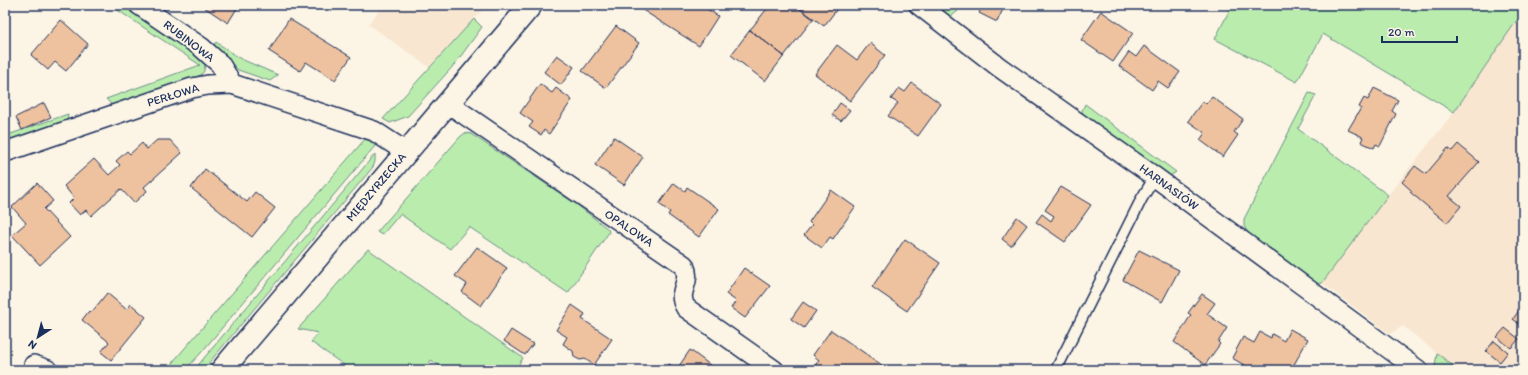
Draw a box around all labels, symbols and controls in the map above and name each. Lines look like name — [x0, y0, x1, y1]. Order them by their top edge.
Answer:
street label: RUBINOWA — [161, 17, 218, 65]
scale bar — [1382, 18, 1457, 44]
text: 20 m — [1388, 25, 1415, 39]
street label: PERŁOWA — [145, 80, 201, 110]
street label: MIĘDZYRZECKA — [343, 149, 409, 224]
street label: HARNASIÓW — [1137, 161, 1201, 213]
street label: OPALOWA — [602, 207, 656, 250]
north arrow — [18, 317, 58, 357]
text: N — [26, 337, 39, 352]

